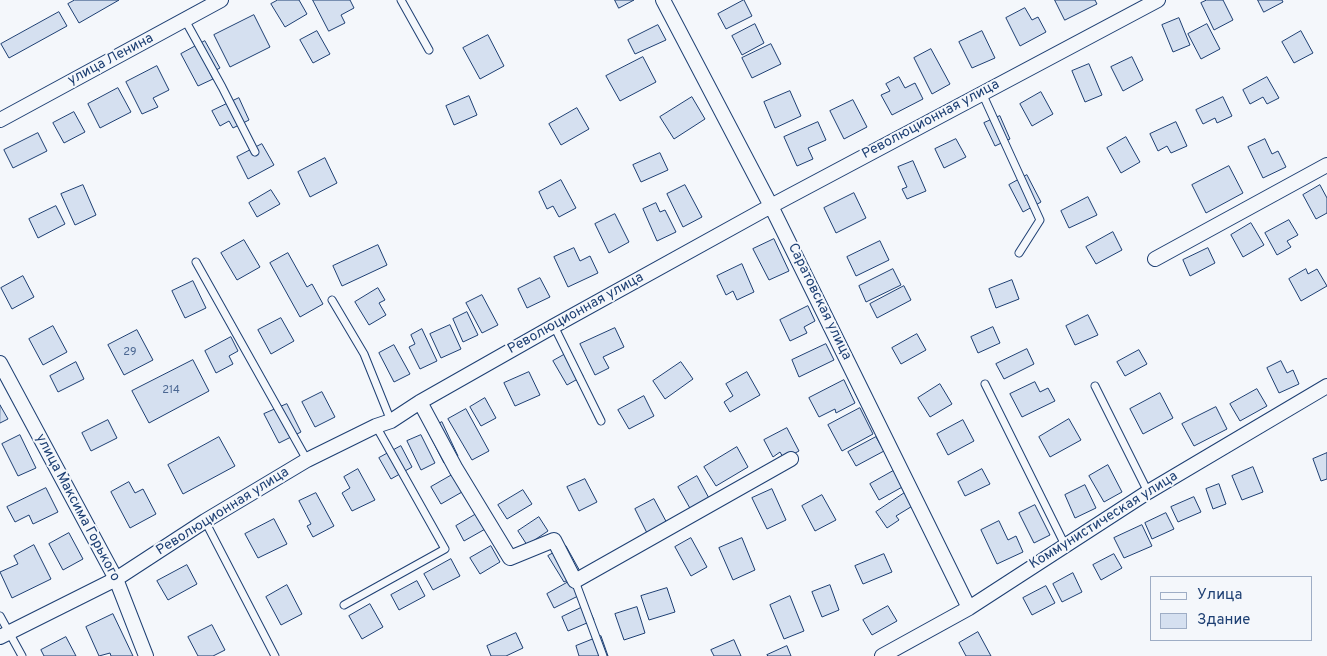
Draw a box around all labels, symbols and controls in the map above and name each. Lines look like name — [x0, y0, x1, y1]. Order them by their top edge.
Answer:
street label: улица Ленина — [65, 30, 157, 90]
street label: Революционная улица — [859, 77, 1003, 163]
street label: Саратовская улица — [783, 241, 855, 363]
street label: Революционная улица — [505, 270, 647, 358]
house number: 29 — [123, 346, 137, 360]
house number: 214 — [162, 384, 180, 398]
street label: улица Максима Горького — [31, 431, 123, 585]
street label: Революционная улица — [154, 464, 292, 560]
street label: Коммунистическая улица — [1027, 468, 1181, 574]
legend — [1150, 576, 1312, 641]
text: Улица — [1197, 586, 1242, 605]
text: Здание — [1197, 611, 1250, 630]

